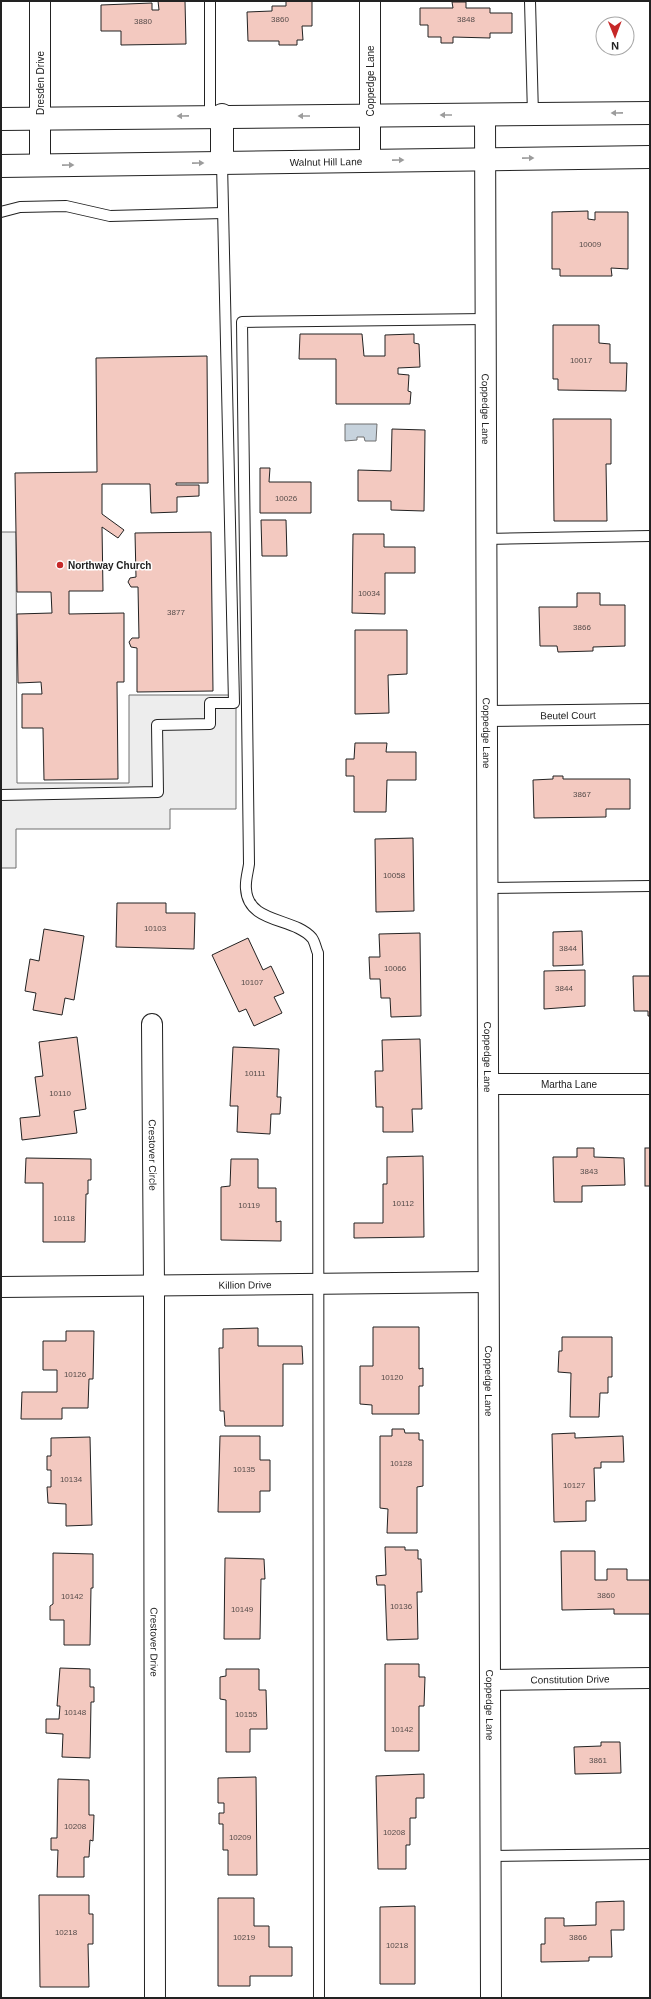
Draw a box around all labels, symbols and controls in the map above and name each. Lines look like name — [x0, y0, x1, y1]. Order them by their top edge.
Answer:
house number: 3860 — [271, 15, 289, 24]
house number: 3848 — [457, 15, 475, 24]
north arrow — [595, 16, 635, 56]
house number: 3880 — [134, 17, 152, 26]
text: N — [611, 40, 619, 52]
street label: Coppedge Lane — [365, 45, 376, 117]
street label: Dresden Drive — [35, 51, 46, 115]
one-way arrow — [611, 110, 623, 117]
one-way arrow — [439, 112, 452, 118]
one-way arrow — [176, 113, 189, 119]
one-way arrow — [297, 113, 310, 119]
one-way arrow — [522, 155, 535, 161]
street label: Walnut Hill Lane — [290, 156, 363, 168]
one-way arrow — [392, 157, 405, 163]
one-way arrow — [192, 160, 205, 166]
one-way arrow — [62, 162, 75, 168]
house number: 10009 — [579, 240, 602, 249]
house number: 10017 — [570, 356, 593, 365]
street label: Coppedge Lane — [480, 373, 491, 445]
house number: 10026 — [275, 494, 298, 503]
marker: Northway Church — [55, 560, 65, 570]
place label: Northway Church — [68, 560, 151, 571]
house number: 10034 — [358, 589, 381, 598]
house number: 3877 — [167, 608, 185, 617]
house number: 3866 — [573, 623, 591, 632]
street label: Coppedge Lane — [481, 697, 492, 769]
street label: Beutel Court — [540, 710, 596, 721]
house number: 3867 — [573, 790, 591, 799]
house number: 10058 — [383, 871, 406, 880]
house number: 10103 — [144, 924, 167, 933]
house number: 3844 — [559, 944, 577, 953]
house number: 10066 — [384, 964, 407, 973]
house number: 10107 — [241, 978, 264, 987]
house number: 3844 — [555, 984, 573, 993]
street label: Coppedge Lane — [482, 1021, 493, 1093]
house number: 10111 — [244, 1069, 266, 1078]
street label: Martha Lane — [541, 1079, 598, 1090]
house number: 10110 — [49, 1089, 71, 1098]
street label: Crestover Circle — [147, 1119, 158, 1191]
house number: 3843 — [580, 1167, 598, 1176]
house number: 10112 — [392, 1199, 414, 1208]
house number: 10119 — [238, 1201, 260, 1210]
house number: 10118 — [53, 1214, 75, 1223]
street label: Killion Drive — [218, 1279, 272, 1291]
street label: Coppedge Lane — [483, 1345, 494, 1417]
house number: 10126 — [64, 1370, 87, 1379]
house number: 10120 — [381, 1373, 404, 1382]
house number: 10128 — [390, 1459, 413, 1468]
house number: 10135 — [233, 1465, 256, 1474]
house number: 10134 — [60, 1475, 83, 1484]
house number: 10127 — [563, 1481, 586, 1490]
house number: 3860 — [597, 1591, 615, 1600]
house number: 10142 — [61, 1592, 84, 1601]
house number: 10136 — [390, 1602, 413, 1611]
house number: 10149 — [231, 1605, 254, 1614]
street label: Crestover Drive — [148, 1607, 160, 1677]
street label: Coppedge Lane — [484, 1669, 495, 1741]
street label: Constitution Drive — [530, 1674, 610, 1685]
house number: 10148 — [64, 1708, 87, 1717]
house number: 10155 — [235, 1710, 258, 1719]
house number: 10142 — [391, 1725, 414, 1734]
house number: 3861 — [589, 1756, 607, 1765]
house number: 10208 — [64, 1822, 87, 1831]
house number: 10208 — [383, 1828, 406, 1837]
house number: 10209 — [229, 1833, 252, 1842]
house number: 10218 — [55, 1928, 78, 1937]
house number: 10219 — [233, 1933, 256, 1942]
house number: 3866 — [569, 1933, 587, 1942]
house number: 10218 — [386, 1941, 409, 1950]

